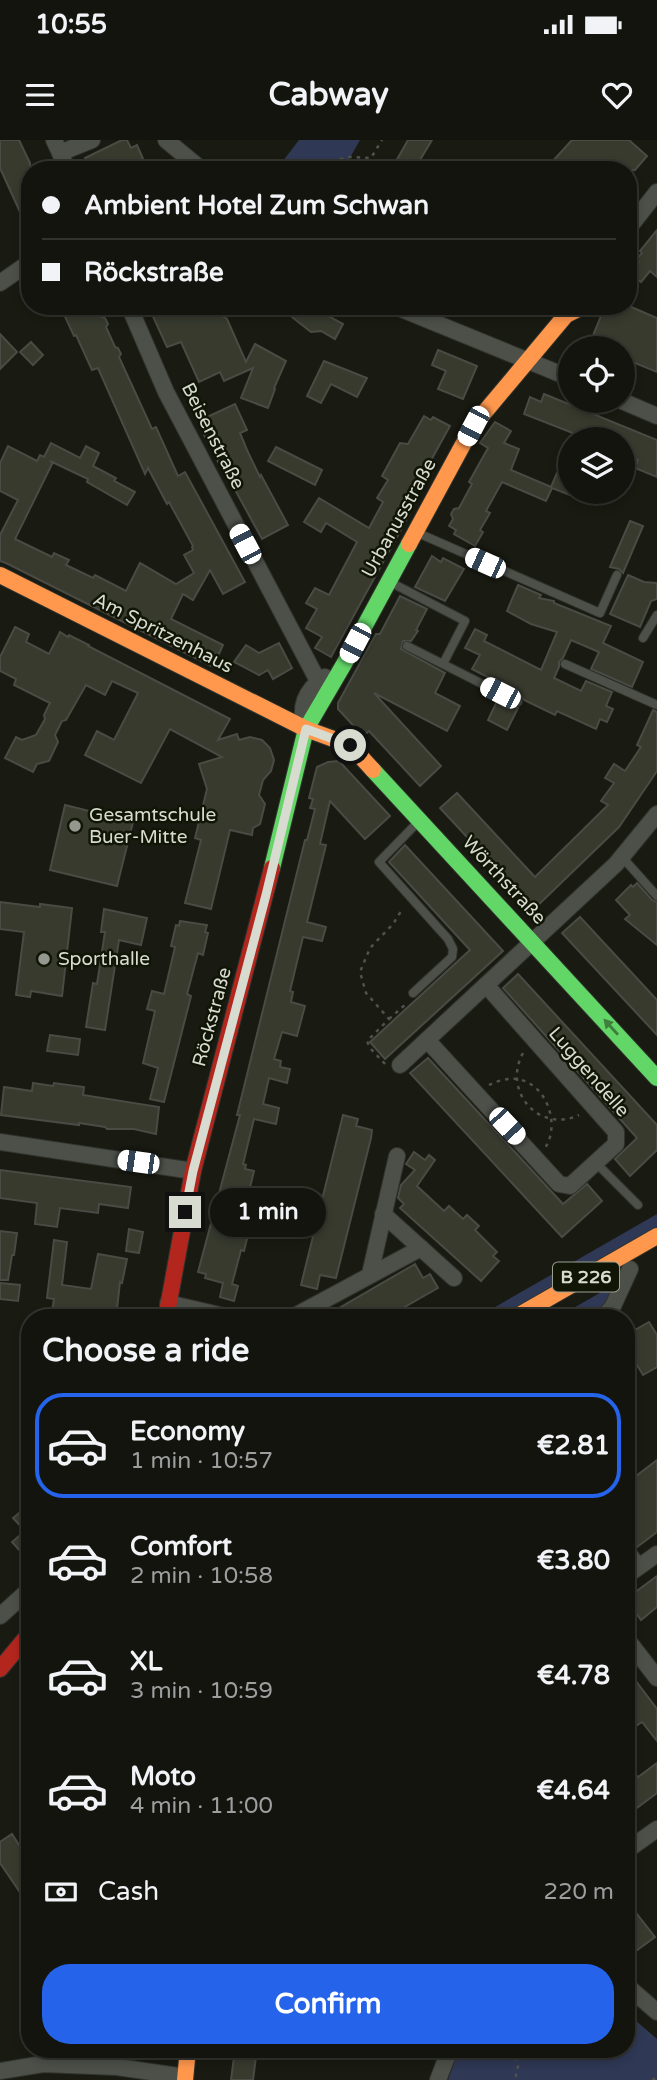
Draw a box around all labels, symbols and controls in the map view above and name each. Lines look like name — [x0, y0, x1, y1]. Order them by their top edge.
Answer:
text: 10:55 — [35, 9, 107, 40]
icon: menu — [21, 76, 59, 114]
text: Cabway — [268, 76, 389, 114]
icon: heart — [598, 76, 636, 114]
text: Ambient Hotel Zum Schwan — [84, 190, 429, 221]
text: Röckstraße — [84, 257, 224, 288]
map controls — [558, 336, 635, 504]
button: locate — [558, 336, 635, 413]
street label: Beisenstraße — [177, 379, 249, 493]
car — [454, 403, 493, 449]
button: layers — [558, 427, 635, 504]
street label: Urbanusstraße — [357, 455, 441, 581]
car — [226, 521, 265, 567]
car — [462, 545, 509, 581]
street label: Am Spritzenhaus — [89, 588, 237, 678]
car — [336, 620, 375, 666]
car — [477, 674, 524, 712]
route start — [334, 729, 366, 761]
place label: Gesamtschule Buer-Mitte — [89, 804, 216, 848]
marker: Gesamtschule Buer-Mitte — [67, 818, 83, 834]
street label: Wörthstraße — [458, 831, 550, 929]
place label: Sporthalle — [58, 948, 150, 970]
marker: Sporthalle — [36, 951, 52, 967]
street label: Röckstraße — [188, 965, 236, 1069]
one-way arrow — [604, 1019, 619, 1036]
street label: Luggendelle — [544, 1023, 634, 1121]
car — [485, 1103, 530, 1149]
car — [116, 1149, 161, 1175]
callout: 1 min — [210, 1188, 325, 1236]
route end — [169, 1196, 201, 1228]
text: 1 min — [237, 1198, 299, 1226]
road number: B 226 — [553, 1262, 619, 1292]
text: Choose a ride — [42, 1332, 249, 1370]
icon: car — [46, 1414, 109, 1477]
text: Economy — [130, 1416, 245, 1447]
text: €2.81 — [537, 1430, 610, 1461]
text: 1 min · 10:57 — [130, 1447, 273, 1475]
icon: car — [46, 1529, 109, 1592]
text: Comfort — [130, 1531, 232, 1562]
text: €3.80 — [537, 1545, 610, 1576]
text: 2 min · 10:58 — [130, 1562, 273, 1590]
icon: car — [46, 1644, 109, 1707]
text: XL — [130, 1646, 162, 1677]
text: €4.78 — [537, 1660, 610, 1691]
text: 3 min · 10:59 — [130, 1677, 273, 1705]
icon: car — [46, 1759, 109, 1822]
text: Moto — [130, 1761, 196, 1792]
text: €4.64 — [537, 1775, 610, 1806]
text: 4 min · 11:00 — [130, 1792, 273, 1820]
icon: cash — [42, 1873, 80, 1911]
text: Cash — [98, 1876, 159, 1907]
text: 220 m — [544, 1878, 614, 1906]
button: Confirm — [42, 1964, 614, 2044]

